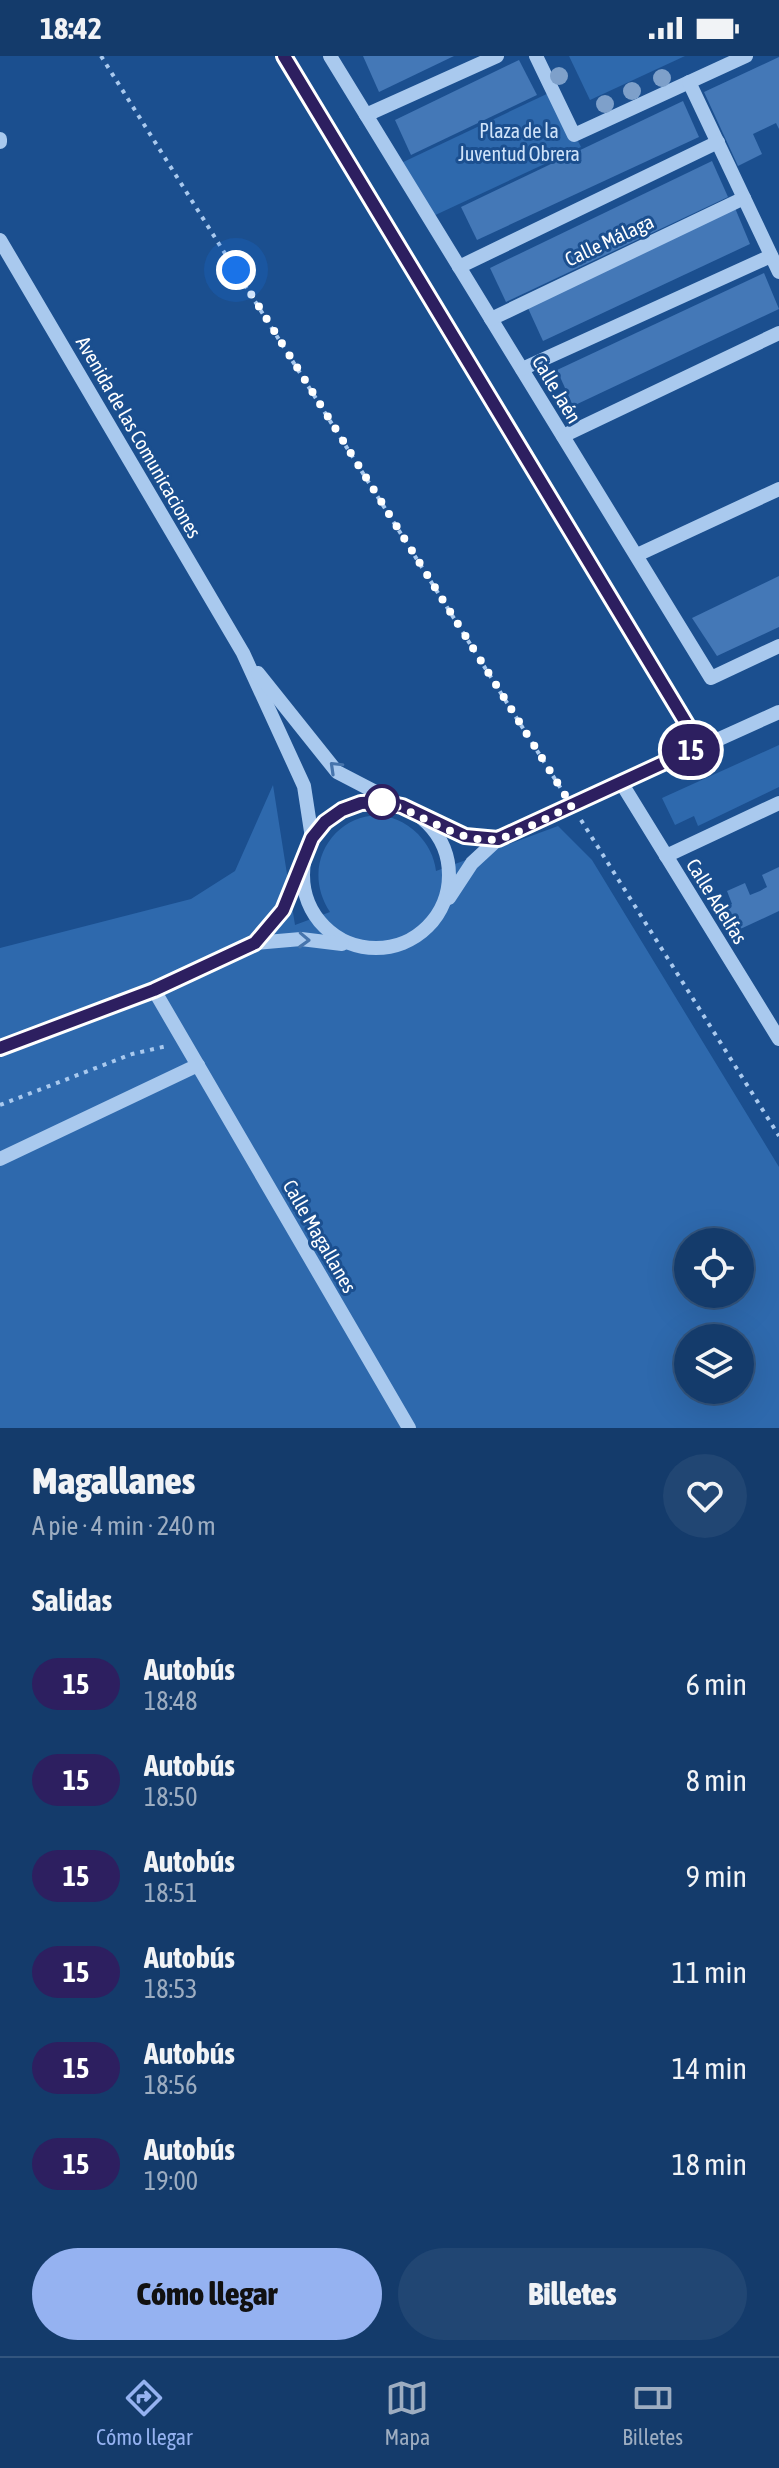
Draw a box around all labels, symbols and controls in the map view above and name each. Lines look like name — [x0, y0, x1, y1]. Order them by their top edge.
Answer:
text: 18:42 — [40, 11, 102, 45]
park label: Plaza de la Juventud Obrera — [458, 119, 580, 165]
street label: Calle Málaga — [561, 209, 657, 271]
your location — [216, 250, 256, 290]
street label: Avenida de las Comunicaciones — [72, 332, 206, 542]
street label: Calle Jaén — [528, 351, 586, 427]
line badge: 15 — [655, 724, 727, 776]
text: 15 — [678, 734, 704, 766]
one-way arrow — [330, 761, 344, 776]
unlabelled marker — [365, 785, 399, 819]
street label: Calle Adelfas — [682, 854, 752, 948]
one-way arrow — [298, 932, 311, 949]
street label: Calle Magallanes — [278, 1175, 362, 1297]
map controls — [674, 1228, 754, 1404]
button: locate — [674, 1228, 754, 1308]
button: layers — [674, 1324, 754, 1404]
button: heart — [663, 1454, 747, 1538]
text: Magallanes — [32, 1459, 195, 1502]
text: A pie · 4 min · 240 m — [32, 1511, 216, 1541]
text: Salidas — [32, 1583, 112, 1617]
text: Autobús — [144, 1652, 235, 1686]
text: 6 min — [686, 1667, 747, 1701]
text: 15 — [63, 1668, 89, 1700]
text: 18:48 — [144, 1686, 198, 1716]
text: Autobús — [144, 1748, 235, 1782]
text: 8 min — [686, 1763, 747, 1797]
text: 15 — [63, 1764, 89, 1796]
text: 18:50 — [144, 1782, 198, 1812]
text: Autobús — [144, 1844, 235, 1878]
text: 9 min — [686, 1859, 747, 1893]
text: 15 — [63, 1860, 89, 1892]
text: 18:51 — [144, 1878, 198, 1908]
text: Autobús — [144, 1940, 235, 1974]
text: 11 min — [672, 1955, 747, 1989]
text: 15 — [63, 1956, 89, 1988]
text: 18:53 — [144, 1974, 198, 2004]
text: Autobús — [144, 2036, 235, 2070]
text: 14 min — [672, 2051, 747, 2085]
text: 15 — [63, 2052, 89, 2084]
text: 18:56 — [144, 2070, 198, 2100]
text: Autobús — [144, 2132, 235, 2166]
text: 18 min — [672, 2147, 747, 2181]
text: 15 — [63, 2148, 89, 2180]
text: 19:00 — [144, 2166, 198, 2196]
button: Cómo llegar — [32, 2248, 382, 2340]
button: Billetes — [398, 2248, 747, 2340]
tab: Cómo llegar — [96, 2376, 193, 2450]
tab: Mapa — [385, 2376, 430, 2450]
tab: Billetes — [622, 2376, 683, 2450]

